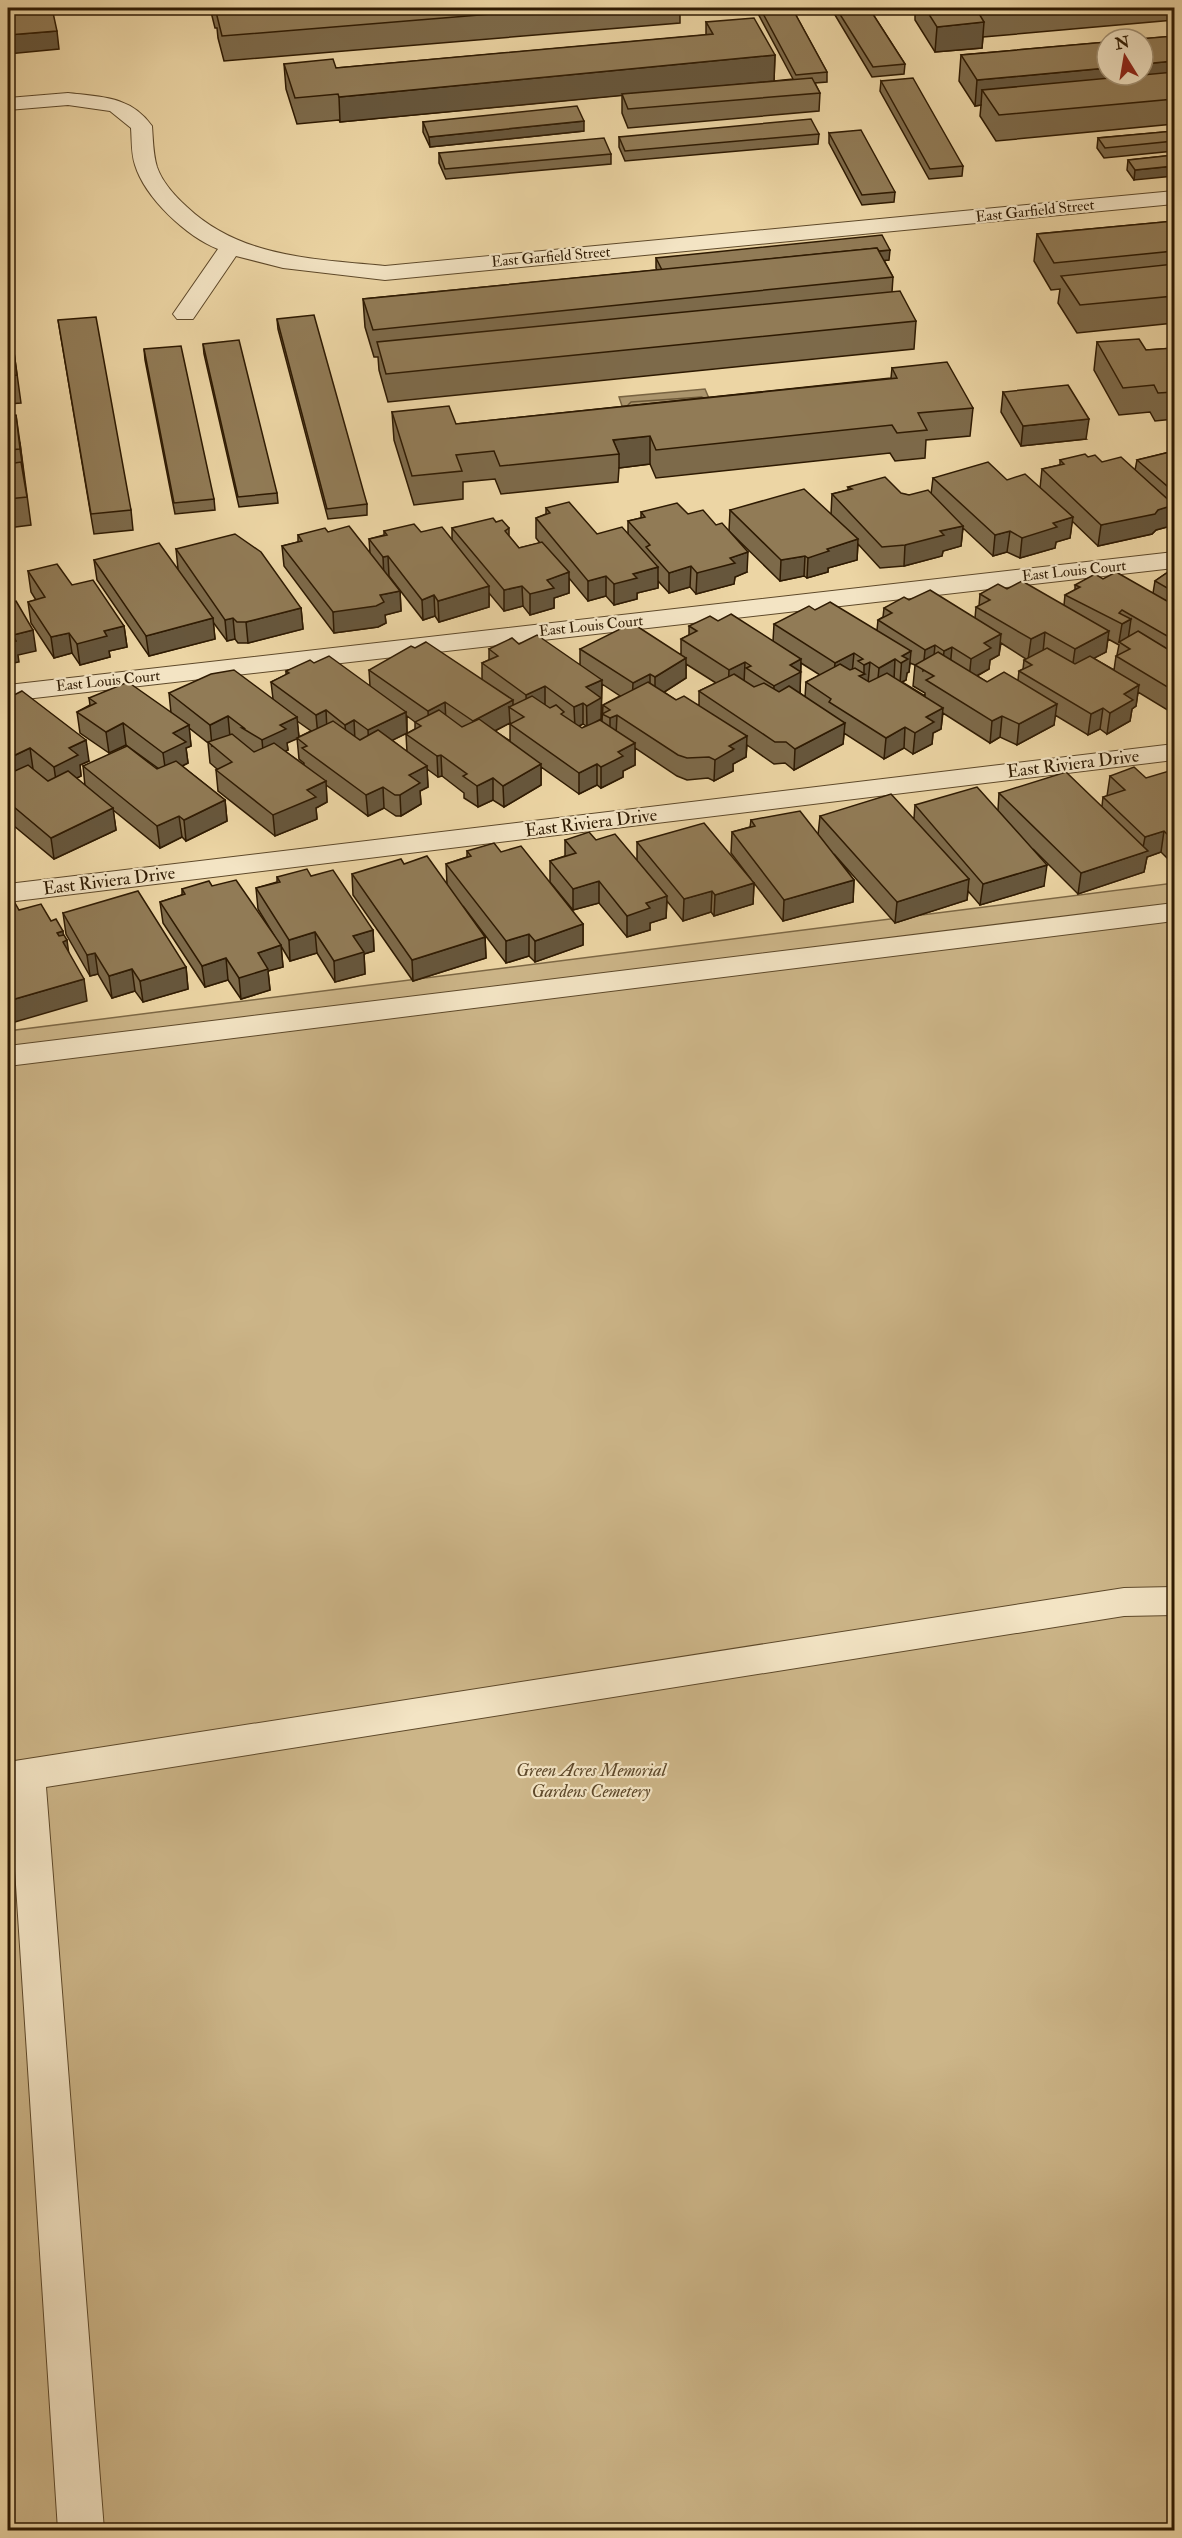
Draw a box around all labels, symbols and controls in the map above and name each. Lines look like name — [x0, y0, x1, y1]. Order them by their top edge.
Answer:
north arrow — [1095, 27, 1155, 87]
text: N — [1112, 32, 1132, 55]
street label: East Garfield Street — [975, 195, 1096, 227]
street label: East Garfield Street — [491, 242, 611, 272]
street label: East Louis Court — [1021, 556, 1127, 586]
street label: East Louis Court — [538, 611, 644, 641]
street label: East Louis Court — [55, 666, 161, 696]
street label: East Riviera Drive — [1006, 744, 1141, 784]
street label: East Riviera Drive — [524, 803, 659, 843]
street label: East Riviera Drive — [42, 861, 177, 901]
park label: Green Acres Memorial Gardens Cemetery — [516, 1759, 668, 1803]

